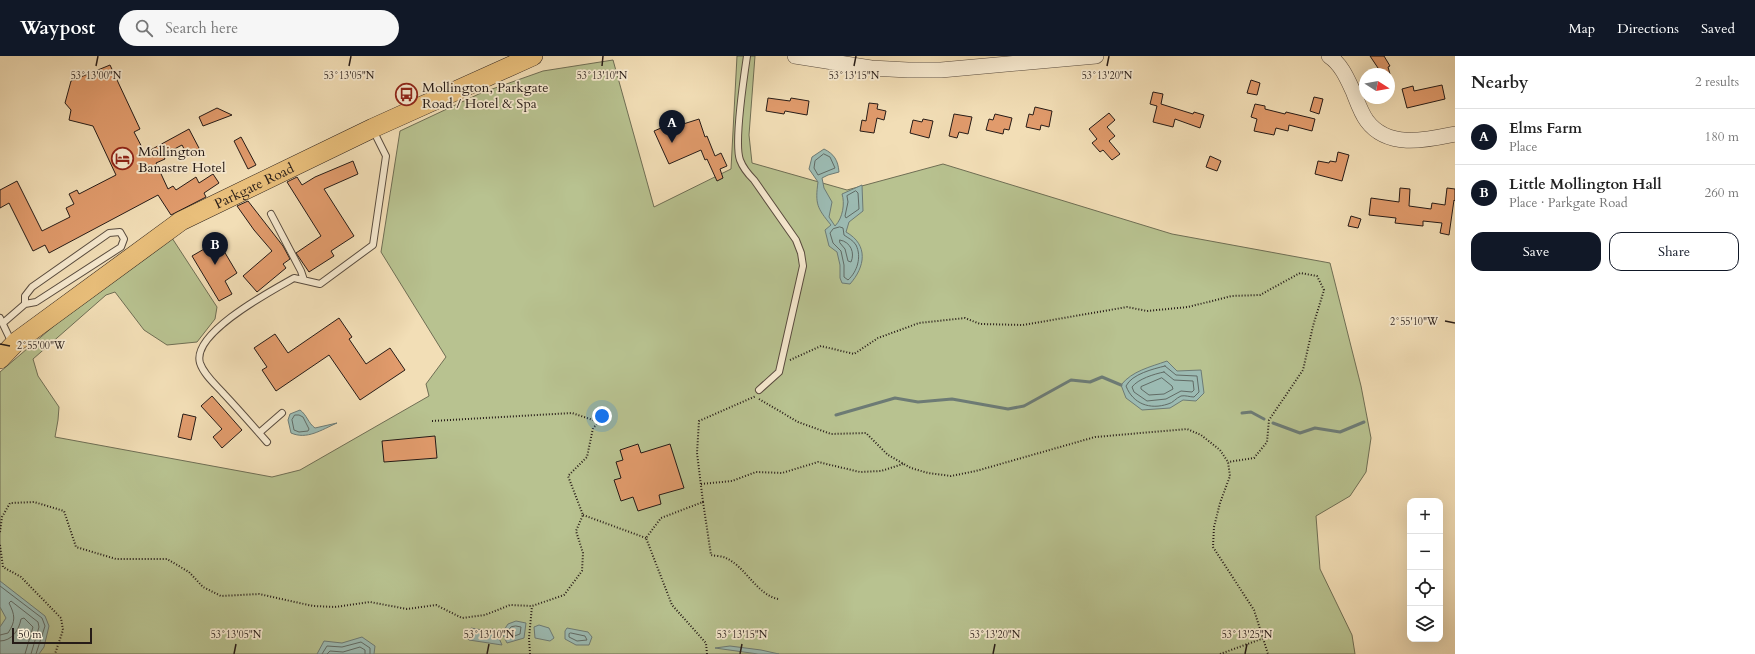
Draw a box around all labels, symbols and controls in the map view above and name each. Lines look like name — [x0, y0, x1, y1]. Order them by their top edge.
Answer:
search box — [119, 10, 399, 46]
text: Waypost — [20, 15, 95, 41]
icon: search — [133, 17, 155, 39]
text: Search here — [165, 18, 238, 38]
text: Map — [1569, 19, 1595, 38]
text: Directions — [1617, 19, 1679, 38]
text: Saved — [1701, 19, 1735, 38]
north arrow — [1359, 68, 1395, 104]
text: 53°13'00"N — [71, 69, 122, 83]
text: 53°13'05"N — [324, 69, 375, 83]
text: 53°13'10"N — [577, 69, 628, 83]
text: 53°13'15"N — [829, 69, 880, 83]
text: 53°13'20"N — [1082, 69, 1133, 83]
text: Nearby — [1471, 71, 1528, 94]
text: 2 results — [1695, 73, 1739, 91]
place label: Mollington, Parkgate Road / Hotel & Spa — [422, 78, 549, 113]
bus stop icon: Mollington, Parkgate Road / Hotel & Spa — [394, 82, 420, 108]
pin: A — [659, 110, 685, 143]
text: Elms Farm — [1509, 118, 1582, 138]
text: A — [1479, 128, 1489, 146]
text: 180 m — [1705, 128, 1739, 146]
text: Place — [1509, 138, 1537, 156]
place label: Mollington Banastre Hotel — [138, 142, 226, 177]
hotel icon: Mollington Banastre Hotel — [109, 146, 135, 172]
street label: Parkgate Road — [211, 159, 298, 213]
text: Little Mollington Hall — [1509, 174, 1662, 194]
text: B — [1479, 184, 1489, 202]
text: 260 m — [1705, 184, 1739, 202]
text: Place · Parkgate Road — [1509, 194, 1628, 212]
pin: B — [202, 232, 228, 265]
button: Save — [1471, 232, 1601, 271]
button: Share — [1609, 232, 1739, 271]
text: 2°55'10"W — [1390, 315, 1439, 329]
text: 2°55'00"W — [17, 339, 66, 353]
your location — [592, 406, 612, 426]
map controls — [1407, 498, 1443, 642]
button: + — [1407, 498, 1443, 534]
button: − — [1407, 534, 1443, 570]
button: locate — [1407, 570, 1443, 606]
button: layers — [1407, 606, 1443, 642]
scale bar — [12, 626, 92, 645]
text: 50 m — [18, 627, 42, 642]
text: 53°13'05"N — [211, 628, 262, 642]
text: 53°13'10"N — [464, 628, 515, 642]
text: 53°13'15"N — [717, 628, 768, 642]
text: 53°13'20"N — [970, 628, 1021, 642]
text: 53°13'25"N — [1222, 628, 1273, 642]

